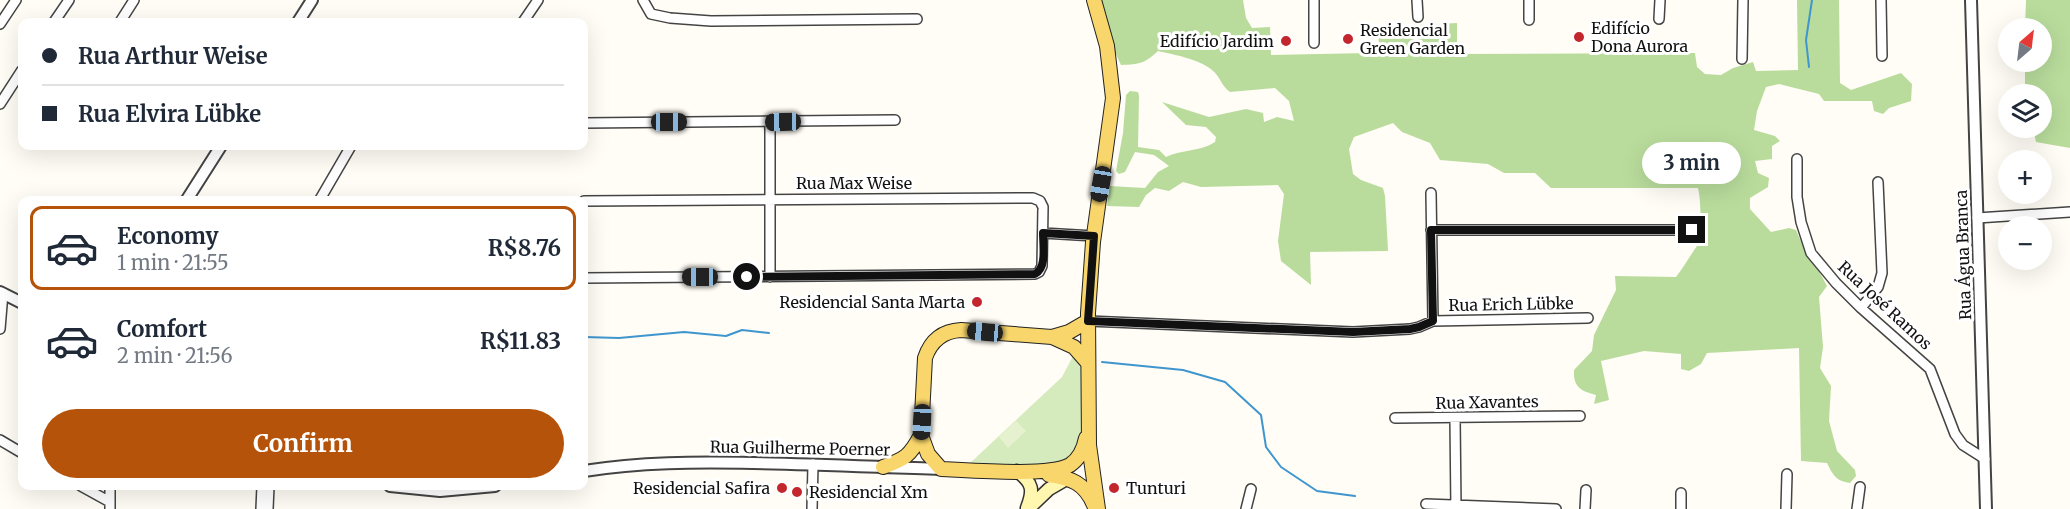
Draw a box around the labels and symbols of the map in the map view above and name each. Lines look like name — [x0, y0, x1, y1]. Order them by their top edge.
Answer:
place label: Edifício Dona Aurora — [1591, 18, 1689, 56]
north arrow — [1998, 18, 2052, 72]
place label: Residencial Green Garden — [1360, 20, 1465, 58]
marker: Edifício Dona Aurora — [1572, 30, 1586, 44]
place label: Edifício Jardim — [1160, 31, 1274, 51]
marker: Residencial Green Garden — [1341, 32, 1355, 46]
marker: Edifício Jardim — [1279, 34, 1293, 48]
car — [651, 113, 687, 131]
car — [765, 113, 801, 131]
callout: 3 min — [1642, 143, 1742, 185]
car — [1089, 165, 1113, 203]
street label: Rua Max Weise — [796, 173, 912, 193]
street label: Rua Água Branca — [1951, 189, 1975, 320]
route end — [1678, 216, 1705, 243]
street label: Rua José Ramos — [1834, 256, 1936, 354]
route start — [733, 263, 760, 290]
car — [682, 268, 718, 286]
place label: Residencial Santa Marta — [779, 292, 965, 312]
street label: Rua Erich Lübke — [1448, 293, 1574, 315]
marker: Residencial Santa Marta — [970, 295, 984, 309]
car — [966, 321, 1004, 343]
street label: Rua Xavantes — [1435, 391, 1539, 413]
car — [912, 404, 932, 440]
street label: Rua Guilherme Poerner — [710, 436, 890, 460]
place label: Residencial Safira — [633, 478, 770, 498]
place label: Tunturi — [1126, 478, 1186, 498]
marker: Residencial Safira — [775, 481, 789, 495]
marker: Tunturi — [1107, 481, 1121, 495]
place label: Residencial Xm — [809, 482, 928, 502]
marker: Residencial Xm — [790, 485, 804, 499]

